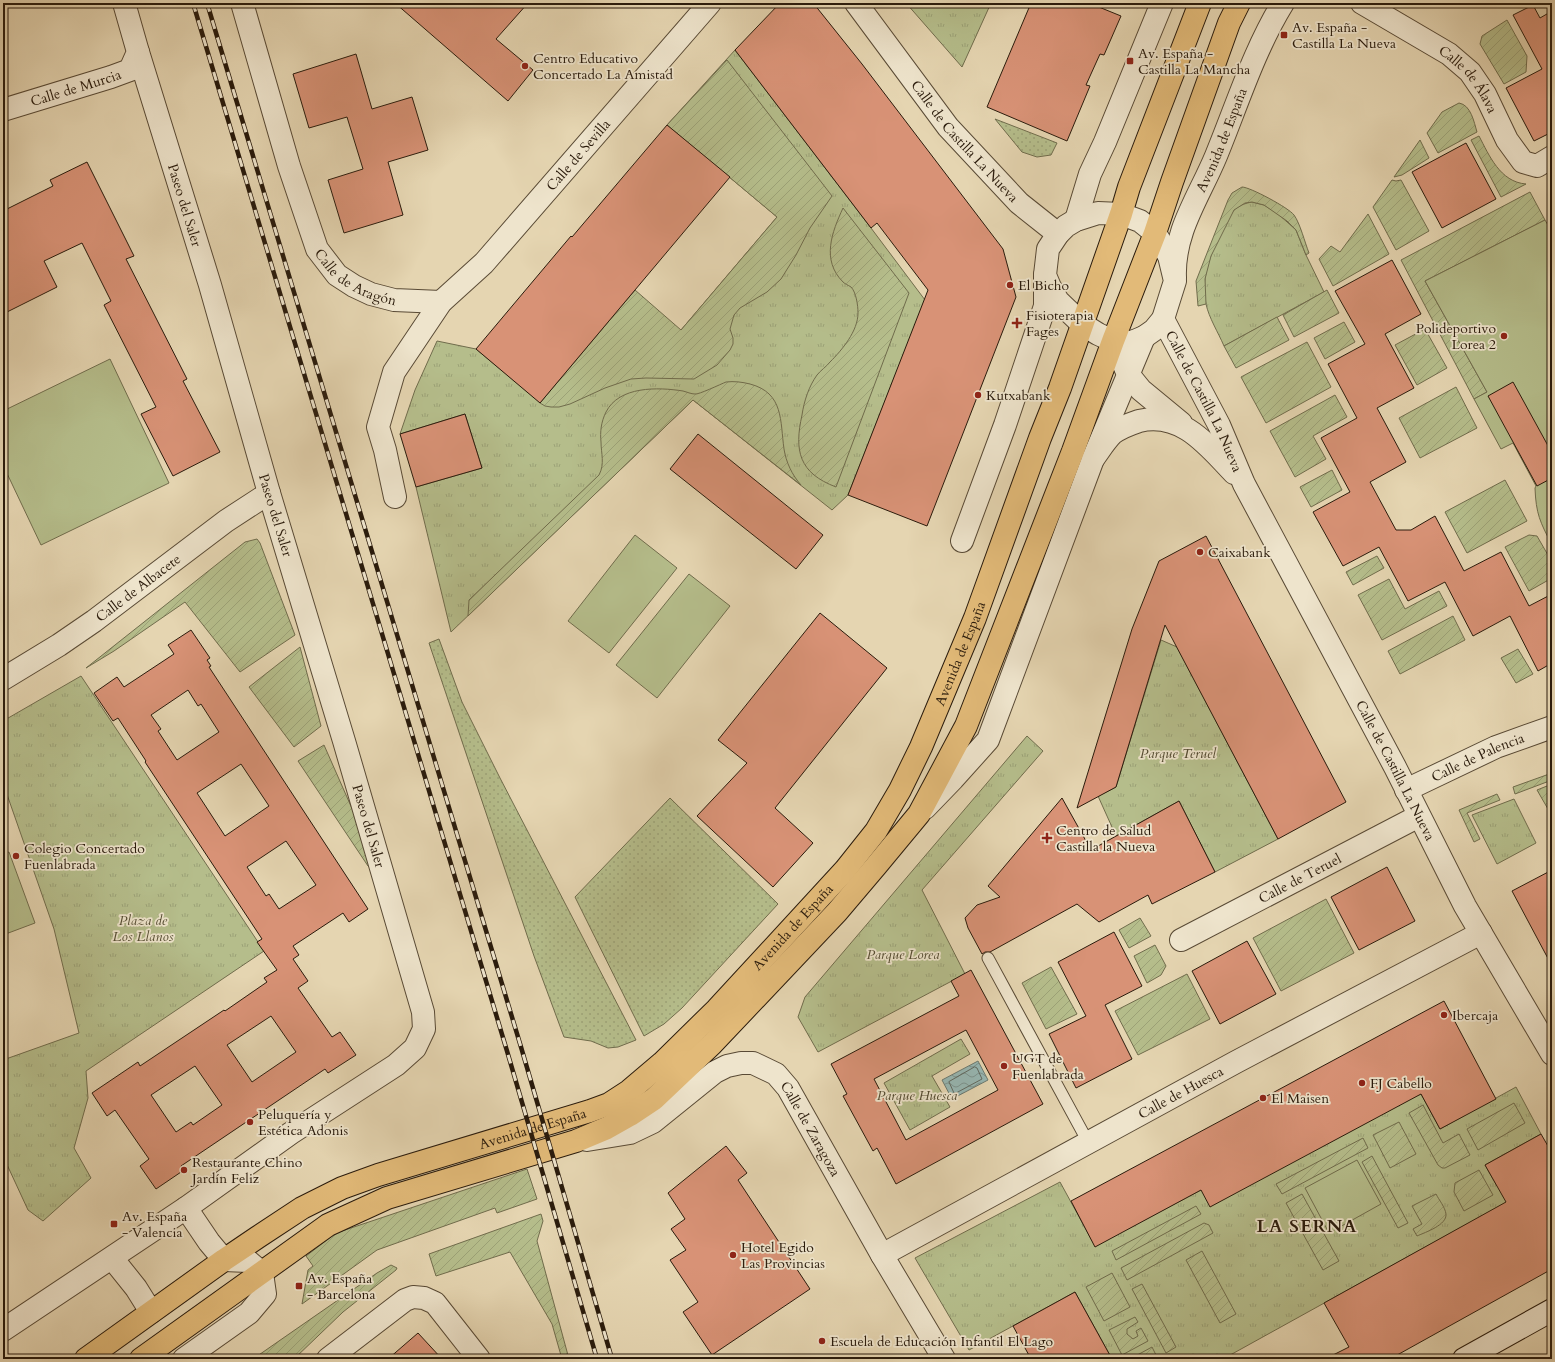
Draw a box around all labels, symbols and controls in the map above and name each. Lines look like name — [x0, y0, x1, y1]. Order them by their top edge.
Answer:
place label: Av. España - Castilla La Nueva — [1292, 18, 1396, 53]
marker: Av. España - Castilla La Nueva — [1279, 30, 1289, 40]
street label: Calle de Álava — [1435, 41, 1502, 116]
place label: Av. España - Castilla La Mancha — [1138, 44, 1250, 79]
place label: Centro Educativo Concertado La Amistad — [533, 49, 674, 84]
marker: Av. España - Castilla La Mancha — [1125, 56, 1135, 66]
marker: Centro Educativo Concertado La Amistad — [520, 61, 530, 71]
street label: Calle de Murcia — [28, 65, 124, 111]
street label: Calle de Castilla La Nueva — [906, 76, 1023, 207]
street label: Avenida de España — [1192, 85, 1252, 195]
street label: Calle de Sevilla — [542, 115, 615, 195]
street label: Paseo del Saler — [163, 161, 206, 250]
street label: Calle de Aragón — [310, 245, 398, 310]
place label: El Bicho — [1018, 276, 1069, 295]
marker: El Bicho — [1005, 280, 1015, 290]
place label: Fisioterapia Fages — [1026, 306, 1093, 341]
marker: Fisioterapia Fages — [1011, 317, 1023, 329]
place label: Polideportivo Lorea 2 — [1416, 319, 1496, 354]
street label: Calle de Castilla La Nueva — [1161, 327, 1247, 475]
marker: Polideportivo Lorea 2 — [1499, 331, 1509, 341]
place label: Kutxabank — [986, 386, 1051, 405]
marker: Kutxabank — [973, 390, 983, 400]
street label: Paseo del Saler — [254, 471, 297, 560]
place label: Caixabank — [1208, 543, 1271, 562]
marker: Caixabank — [1195, 547, 1205, 557]
street label: Calle de Albacete — [92, 550, 185, 627]
street label: Avenida de España — [930, 599, 990, 709]
street label: Calle de Castilla La Nueva — [1351, 697, 1440, 844]
street label: Calle de Palencia — [1428, 729, 1527, 787]
park label: Parque Teruel — [1140, 744, 1217, 763]
street label: Paseo del Saler — [348, 782, 390, 871]
place label: Centro de Salud Castilla la Nueva — [1056, 821, 1155, 856]
marker: Centro de Salud Castilla la Nueva — [1041, 832, 1053, 844]
place label: Colegio Concertado Fuenlabrada — [24, 839, 145, 874]
street label: Calle de Teruel — [1255, 849, 1345, 908]
marker: Colegio Concertado Fuenlabrada — [11, 851, 21, 861]
street label: Avenida de España — [748, 880, 838, 975]
park label: Plaza de Los Llanos — [113, 911, 174, 946]
park label: Parque Lorea — [866, 945, 940, 964]
place label: Ibercaja — [1452, 1006, 1498, 1025]
marker: Ibercaja — [1439, 1010, 1449, 1020]
place label: UGT de Fuenlabrada — [1012, 1049, 1084, 1084]
marker: UGT de Fuenlabrada — [999, 1061, 1009, 1071]
street label: Calle de Huesca — [1135, 1062, 1227, 1124]
place label: FJ Cabello — [1370, 1074, 1432, 1093]
street label: Calle de Zaragoza — [776, 1077, 845, 1180]
marker: FJ Cabello — [1357, 1078, 1367, 1088]
park label: Parque Huesca — [877, 1086, 957, 1105]
place label: El Maisen — [1271, 1089, 1329, 1108]
marker: El Maisen — [1258, 1093, 1268, 1103]
street label: Avenida de España — [477, 1104, 589, 1154]
place label: Peluquería y Estética Adonis — [258, 1105, 349, 1140]
marker: Peluquería y Estética Adonis — [245, 1117, 255, 1127]
place label: Restaurante Chino Jardín Feliz — [190, 1153, 303, 1188]
marker: Restaurante Chino Jardín Feliz — [179, 1165, 189, 1175]
place label: Av. España - Valencia — [122, 1207, 187, 1242]
district label: LA SERNA — [1257, 1214, 1357, 1239]
marker: Av. España - Valencia — [109, 1219, 119, 1229]
place label: Hotel Egido Las Provincias — [741, 1238, 825, 1273]
marker: Hotel Egido Las Provincias — [728, 1250, 738, 1260]
place label: Av. España - Barcelona — [307, 1269, 376, 1304]
marker: Av. España - Barcelona — [294, 1281, 304, 1291]
place label: Escuela de Educación Infantil El Lago — [830, 1332, 1054, 1351]
marker: Escuela de Educación Infantil El Lago — [817, 1336, 827, 1346]

